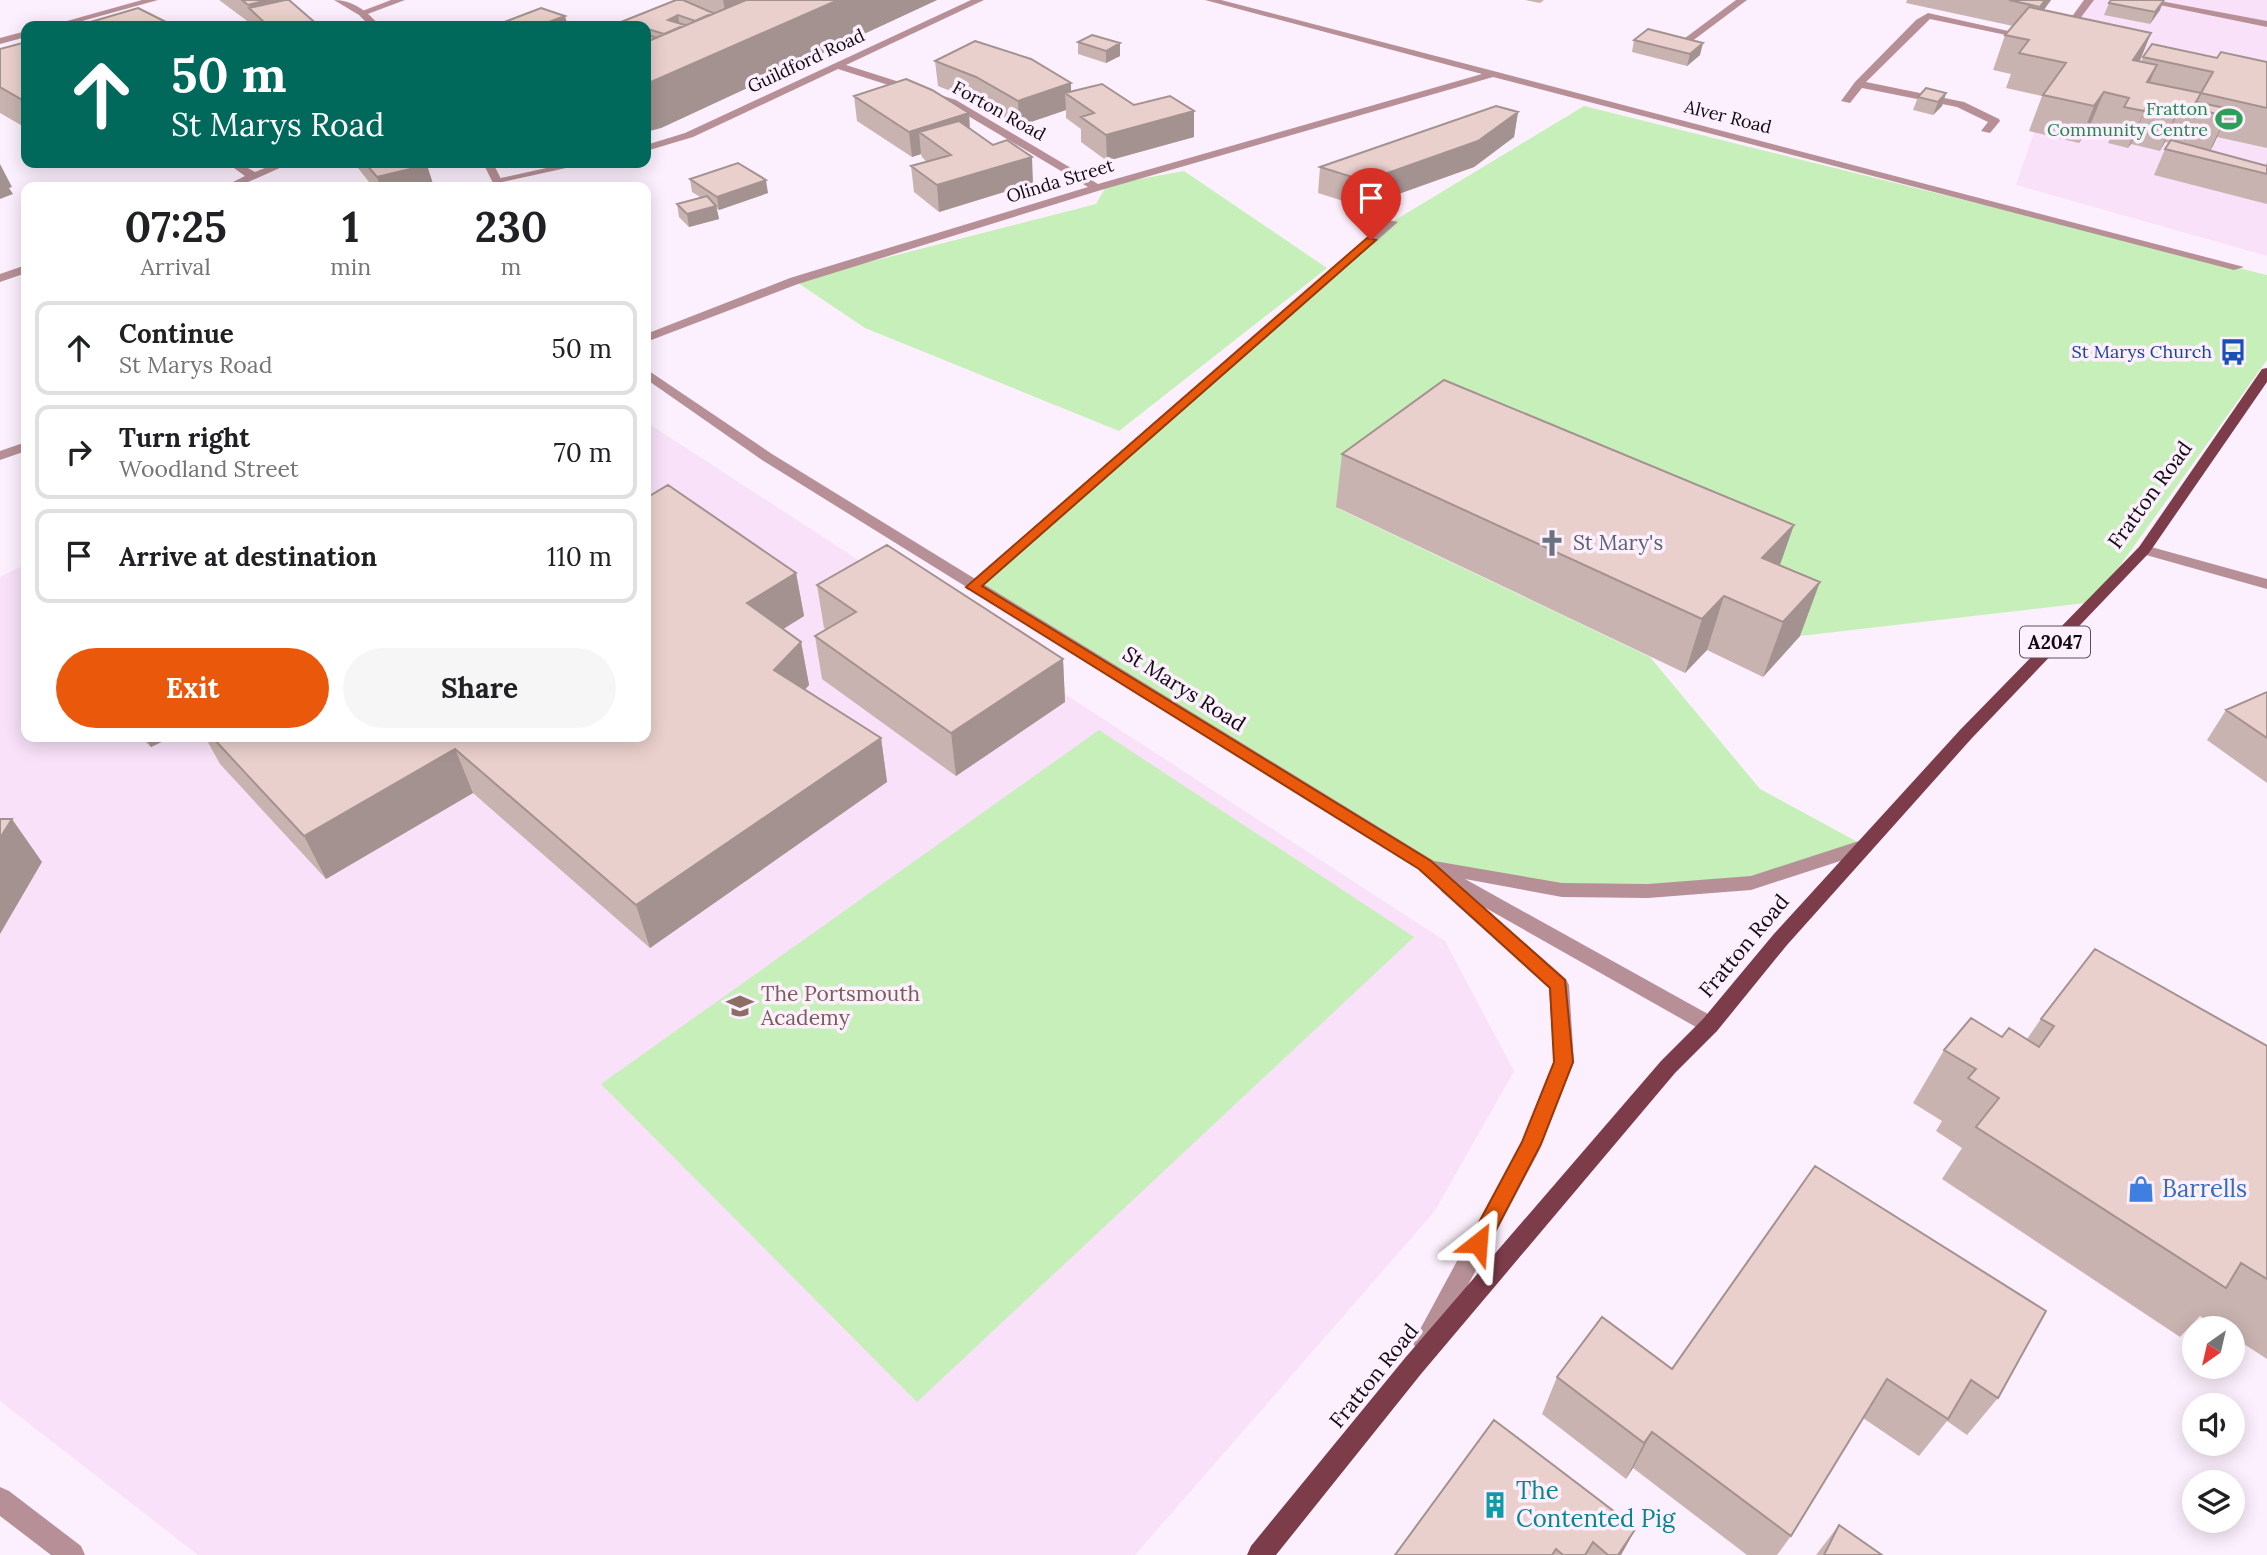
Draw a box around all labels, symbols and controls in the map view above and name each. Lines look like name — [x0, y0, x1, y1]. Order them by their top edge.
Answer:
street label: Guildford Road — [744, 23, 868, 98]
text: 50 m — [171, 43, 287, 105]
icon: ahead — [56, 49, 147, 140]
street label: Forton Road — [949, 76, 1050, 146]
street label: Alver Road — [1681, 94, 1774, 139]
place label: Fratton Community Centre — [2047, 97, 2208, 141]
text: St Marys Road — [171, 104, 384, 145]
sports icon: Fratton Community Centre — [2214, 104, 2244, 134]
street label: Olinda Street — [1003, 153, 1116, 208]
pin — [1341, 168, 1401, 240]
icon: arrive — [1352, 179, 1390, 217]
text: 07:25 — [125, 200, 227, 254]
text: 1 — [342, 200, 359, 254]
text: 230 — [475, 200, 547, 254]
text: Arrival — [140, 252, 211, 281]
text: min — [330, 252, 371, 281]
text: m — [501, 252, 521, 281]
text: Continue — [119, 317, 234, 350]
icon: ahead — [60, 329, 98, 367]
text: 50 m — [552, 332, 612, 365]
bus stop icon: St Marys Church — [2218, 337, 2248, 367]
place label: St Marys Church — [2072, 340, 2212, 363]
text: St Marys Road — [119, 350, 272, 379]
text: Turn right — [119, 421, 250, 454]
icon: right — [60, 433, 98, 471]
text: 70 m — [554, 436, 612, 469]
street label: Fratton Road — [2101, 436, 2198, 554]
text: Woodland Street — [119, 454, 299, 483]
church icon: St Mary's — [1537, 528, 1567, 558]
place label: St Mary's — [1573, 529, 1663, 556]
icon: arrive — [60, 537, 98, 575]
text: Arrive at destination — [119, 540, 377, 573]
text: 110 m — [547, 540, 612, 573]
road number: A2047 — [2020, 626, 2090, 657]
street label: St Marys Road — [1118, 640, 1251, 737]
button: Exit — [56, 648, 329, 728]
button: Share — [343, 648, 616, 728]
street label: Fratton Road — [1693, 888, 1795, 1003]
place label: The Portsmouth Academy — [760, 980, 920, 1031]
school or university icon: The Portsmouth Academy — [725, 991, 755, 1021]
place label: Barrells — [2162, 1173, 2247, 1204]
shop icon: Barrells — [2126, 1174, 2156, 1204]
position arrow — [1441, 1206, 1515, 1280]
north arrow — [2182, 1316, 2245, 1379]
map controls — [2182, 1316, 2245, 1533]
street label: Fratton Road — [1323, 1318, 1424, 1433]
button: sound — [2182, 1393, 2245, 1456]
button: layers — [2182, 1470, 2245, 1533]
place label: The Contented Pig — [1516, 1475, 1676, 1534]
building icon: The Contented Pig — [1480, 1490, 1510, 1520]

